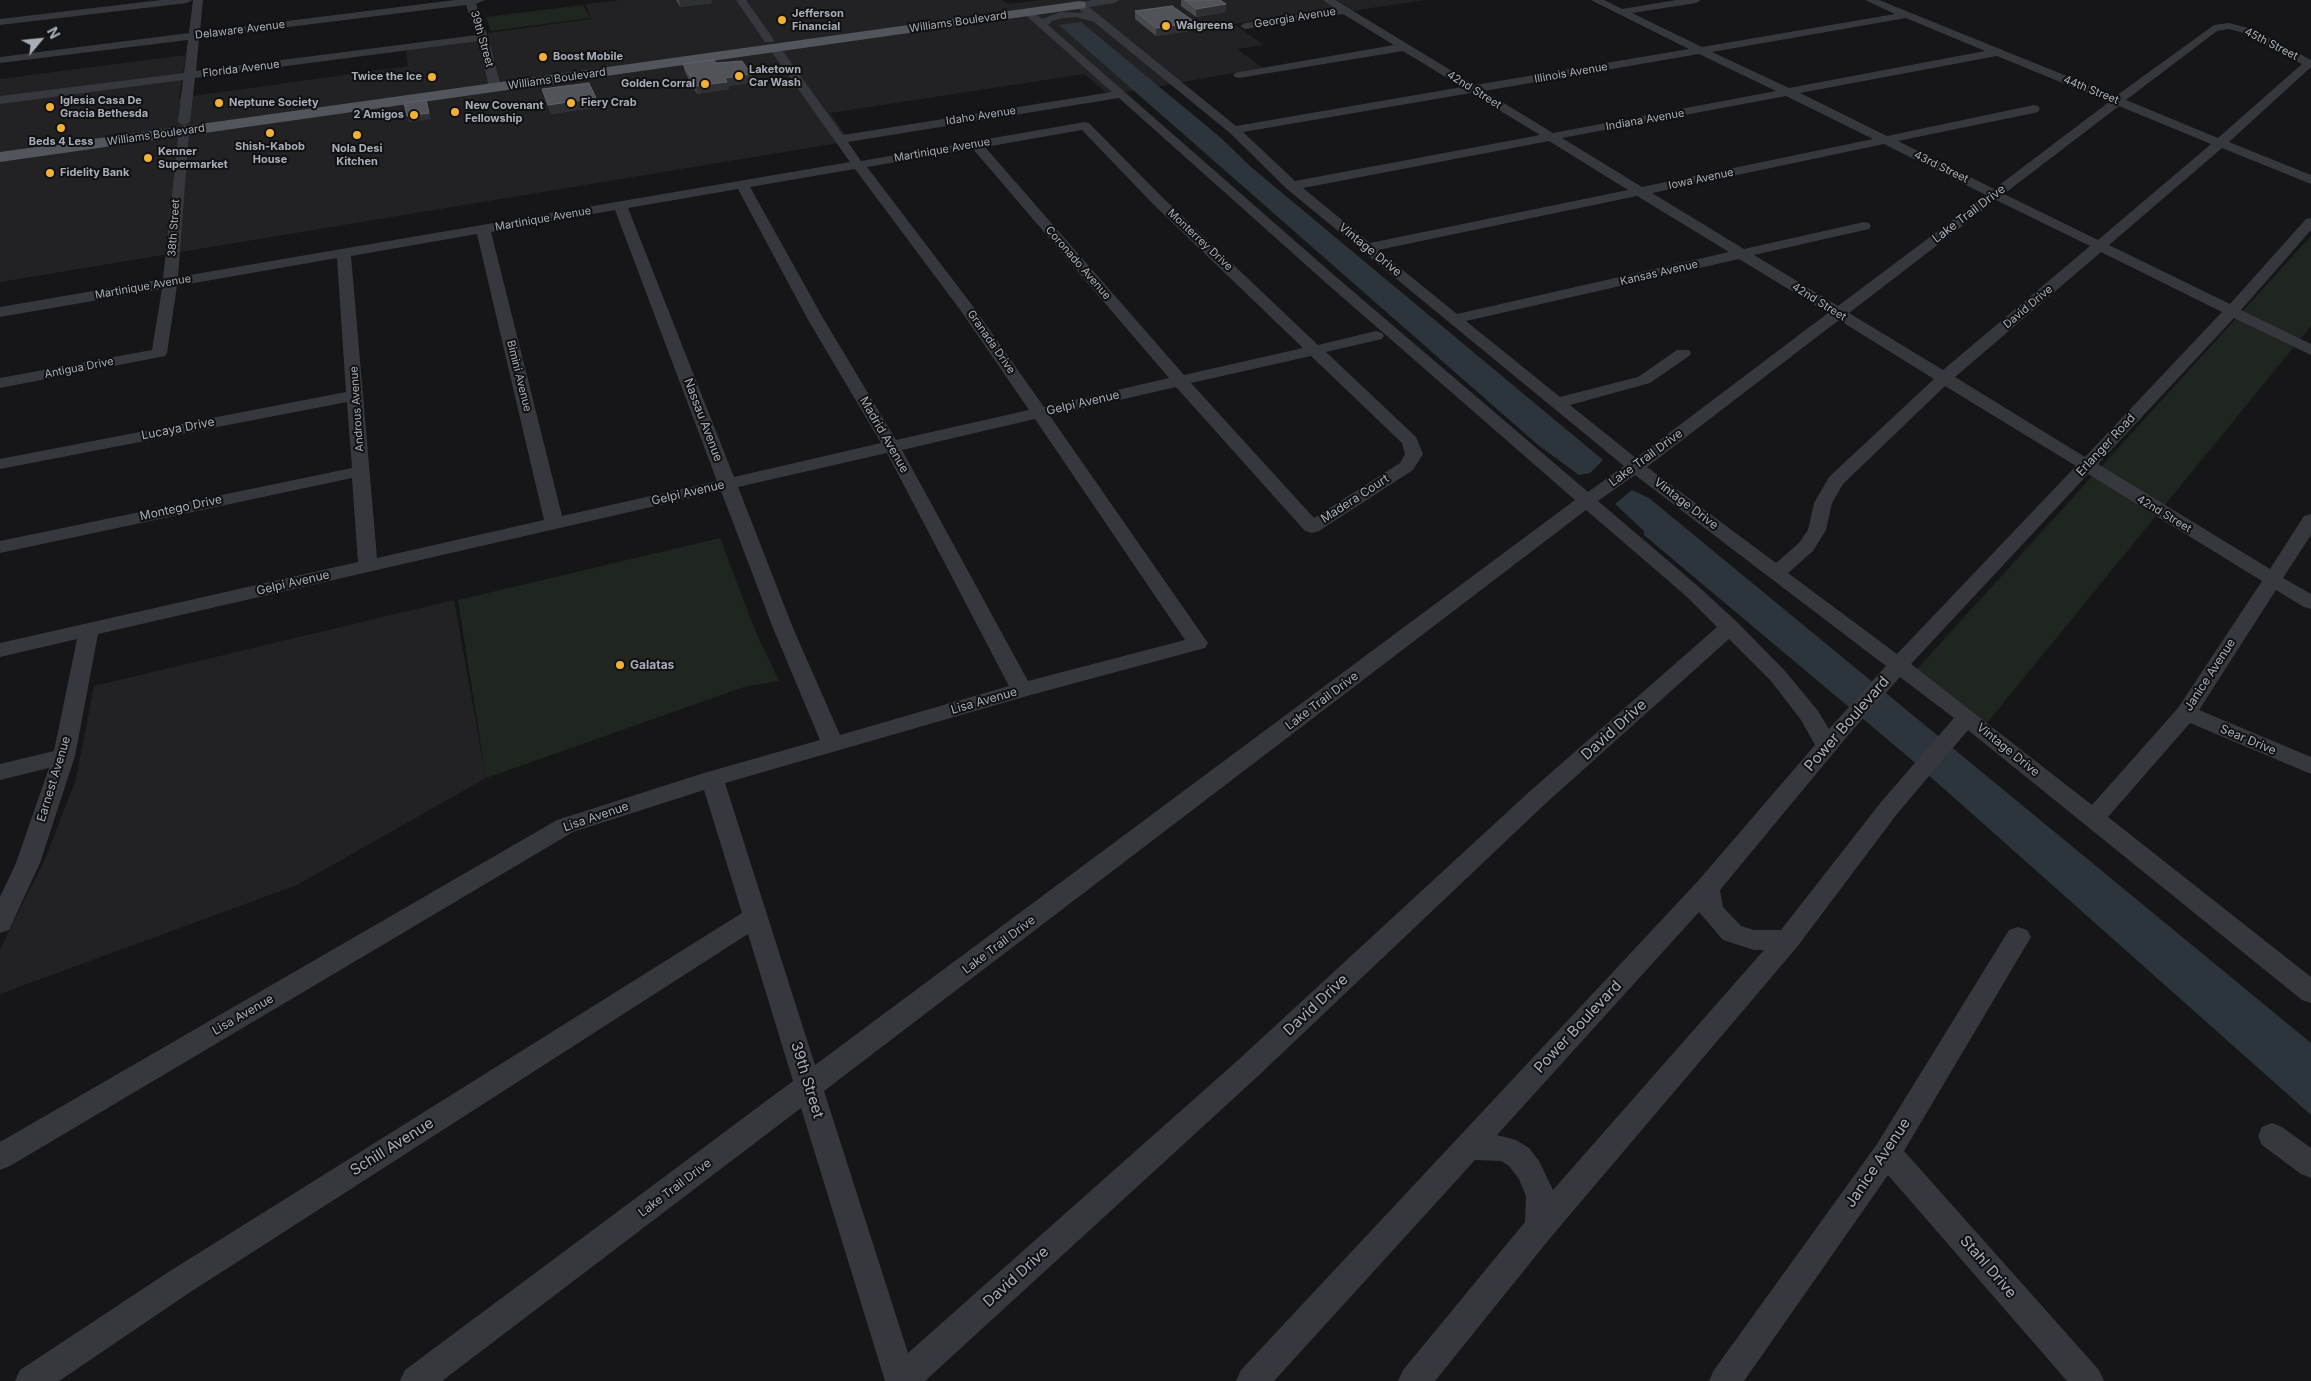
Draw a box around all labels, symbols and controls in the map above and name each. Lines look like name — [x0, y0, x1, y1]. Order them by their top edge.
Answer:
street label: Georgia Avenue — [1253, 5, 1337, 31]
place label: Jefferson Financial — [792, 7, 844, 33]
street label: 39th Street — [468, 9, 496, 69]
street label: Williams Boulevard — [908, 9, 1008, 35]
marker: Jefferson Financial — [776, 14, 788, 26]
north arrow — [15, 15, 65, 65]
street label: Delaware Avenue — [194, 18, 286, 42]
place label: Walgreens — [1176, 19, 1233, 33]
marker: Walgreens — [1160, 20, 1172, 32]
text: N — [44, 24, 64, 41]
street label: 45th Street — [2242, 25, 2300, 63]
place label: Boost Mobile — [553, 50, 623, 64]
marker: Boost Mobile — [537, 51, 549, 63]
street label: Florida Avenue — [202, 58, 280, 80]
street label: Illinois Avenue — [1533, 60, 1609, 86]
place label: Laketown Car Wash — [749, 63, 801, 89]
street label: Williams Boulevard — [507, 66, 607, 92]
street label: 42nd Street — [1445, 68, 1503, 112]
place label: Twice the Ice — [351, 70, 422, 84]
marker: Laketown Car Wash — [733, 70, 745, 82]
marker: Twice the Ice — [426, 71, 438, 83]
street label: 44th Street — [2061, 73, 2121, 107]
place label: Golden Corral — [621, 77, 695, 91]
marker: Golden Corral — [699, 78, 711, 90]
place label: Iglesia Casa De Gracia Bethesda — [60, 94, 148, 120]
place label: Neptune Society — [229, 96, 319, 110]
place label: Fiery Crab — [581, 96, 637, 110]
marker: Neptune Society — [213, 97, 225, 109]
marker: Fiery Crab — [565, 97, 577, 109]
place label: New Covenant Fellowship — [465, 99, 543, 125]
marker: Iglesia Casa De Gracia Bethesda — [44, 101, 56, 113]
street label: Idaho Avenue — [945, 104, 1017, 128]
marker: New Covenant Fellowship — [449, 106, 461, 118]
street label: Indiana Avenue — [1605, 107, 1685, 133]
place label: 2 Amigos — [353, 108, 404, 122]
marker: 2 Amigos — [408, 109, 420, 121]
marker: Beds 4 Less — [55, 122, 67, 134]
street label: Williams Boulevard — [106, 122, 206, 148]
marker: Shish-Kabob House — [264, 127, 276, 139]
marker: Nola Desi Kitchen — [351, 129, 363, 141]
place label: Beds 4 Less — [29, 135, 93, 149]
street label: Martinique Avenue — [893, 135, 991, 165]
place label: Shish-Kabob House — [235, 140, 305, 166]
place label: Nola Desi Kitchen — [332, 142, 382, 168]
place label: Kenner Supermarket — [158, 145, 228, 171]
street label: 43rd Street — [1912, 148, 1970, 186]
marker: Kenner Supermarket — [142, 152, 154, 164]
place label: Fidelity Bank — [60, 166, 129, 180]
street label: Iowa Avenue — [1667, 166, 1735, 192]
marker: Fidelity Bank — [44, 167, 56, 179]
street label: Lake Trail Drive — [1930, 182, 2008, 246]
street label: 38th Street — [165, 199, 183, 257]
street label: Martinique Avenue — [494, 204, 592, 234]
street label: Monterrey Drive — [1165, 207, 1235, 273]
street label: Vintage Drive — [1336, 220, 1404, 280]
street label: Coronado Avenue — [1043, 224, 1113, 302]
street label: Kansas Avenue — [1619, 258, 1699, 288]
street label: Martinique Avenue — [94, 272, 192, 302]
street label: 42nd Street — [1790, 280, 1848, 324]
street label: David Drive — [2001, 283, 2055, 331]
street label: Granada Drive — [964, 308, 1018, 376]
street label: Bimini Avenue — [504, 339, 534, 413]
street label: Antigua Drive — [43, 355, 115, 381]
street label: Androus Avenue — [347, 366, 367, 452]
street label: Nassau Avenue — [681, 376, 725, 464]
street label: Gelpi Avenue — [1045, 388, 1121, 418]
street label: Madrid Avenue — [856, 394, 912, 476]
street label: Erlanger Road — [2074, 411, 2138, 479]
street label: Lucaya Drive — [140, 415, 216, 443]
street label: Lake Trail Drive — [1606, 426, 1686, 490]
street label: Madera Court — [1318, 472, 1392, 526]
street label: Vintage Drive — [1651, 475, 1721, 533]
street label: Gelpi Avenue — [650, 478, 726, 508]
street label: Montego Drive — [139, 492, 223, 524]
street label: 42nd Street — [2134, 493, 2194, 535]
street label: Gelpi Avenue — [255, 568, 331, 598]
street label: Janice Avenue — [2181, 636, 2239, 714]
place label: Galatas — [630, 658, 674, 672]
marker: Galatas — [614, 659, 626, 671]
street label: Lake Trail Drive — [1283, 669, 1361, 733]
street label: Power Boulevard — [1801, 673, 1893, 775]
street label: Lisa Avenue — [949, 685, 1019, 717]
street label: David Drive — [1578, 696, 1650, 764]
street label: Vintage Drive — [1974, 720, 2042, 780]
street label: Sear Drive — [2218, 722, 2278, 758]
street label: Earnest Avenue — [34, 735, 74, 823]
street label: Lisa Avenue — [561, 799, 631, 835]
street label: Lake Trail Drive — [960, 913, 1038, 977]
street label: David Drive — [1280, 971, 1352, 1039]
street label: Power Boulevard — [1531, 977, 1625, 1077]
street label: Lisa Avenue — [210, 992, 276, 1038]
street label: 39th Street — [787, 1040, 827, 1120]
street label: Schill Avenue — [347, 1114, 437, 1180]
street label: Janice Avenue — [1842, 1115, 1914, 1211]
street label: Lake Trail Drive — [636, 1156, 714, 1220]
street label: Stahl Drive — [1956, 1232, 2020, 1302]
street label: David Drive — [980, 1243, 1052, 1311]

